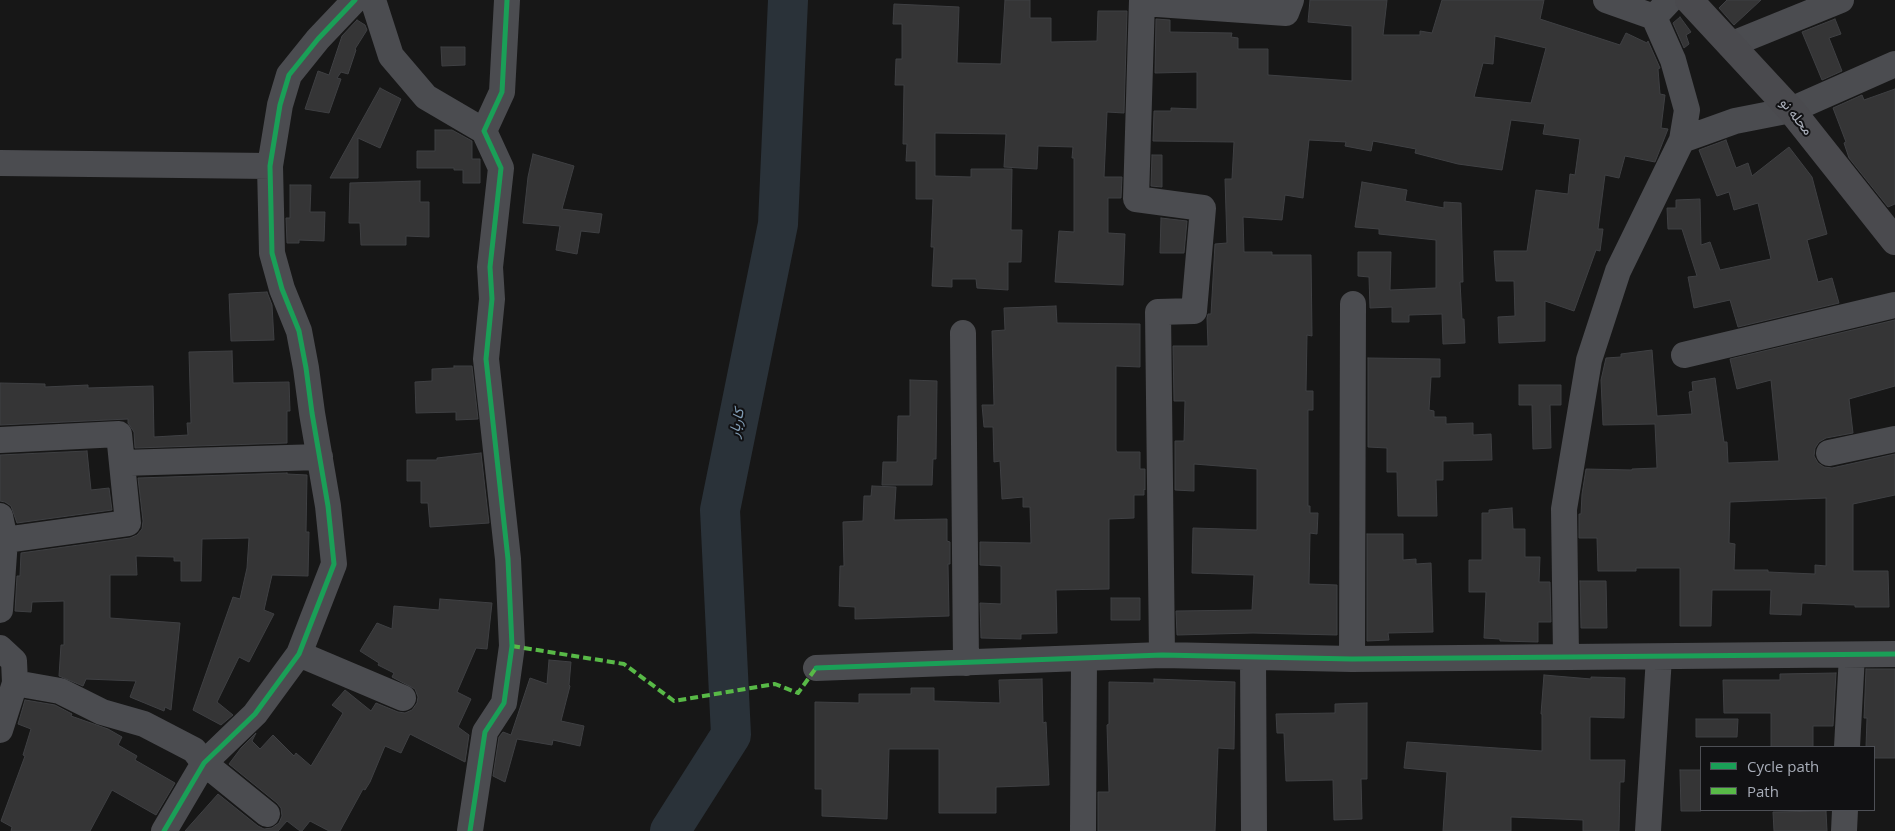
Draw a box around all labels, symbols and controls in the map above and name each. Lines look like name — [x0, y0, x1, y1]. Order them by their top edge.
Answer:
street label: محله نو — [1776, 95, 1816, 139]
water label: کاربار — [725, 407, 749, 439]
legend — [1700, 746, 1875, 811]
text: Cycle path — [1747, 756, 1819, 776]
text: Path — [1747, 781, 1779, 801]

